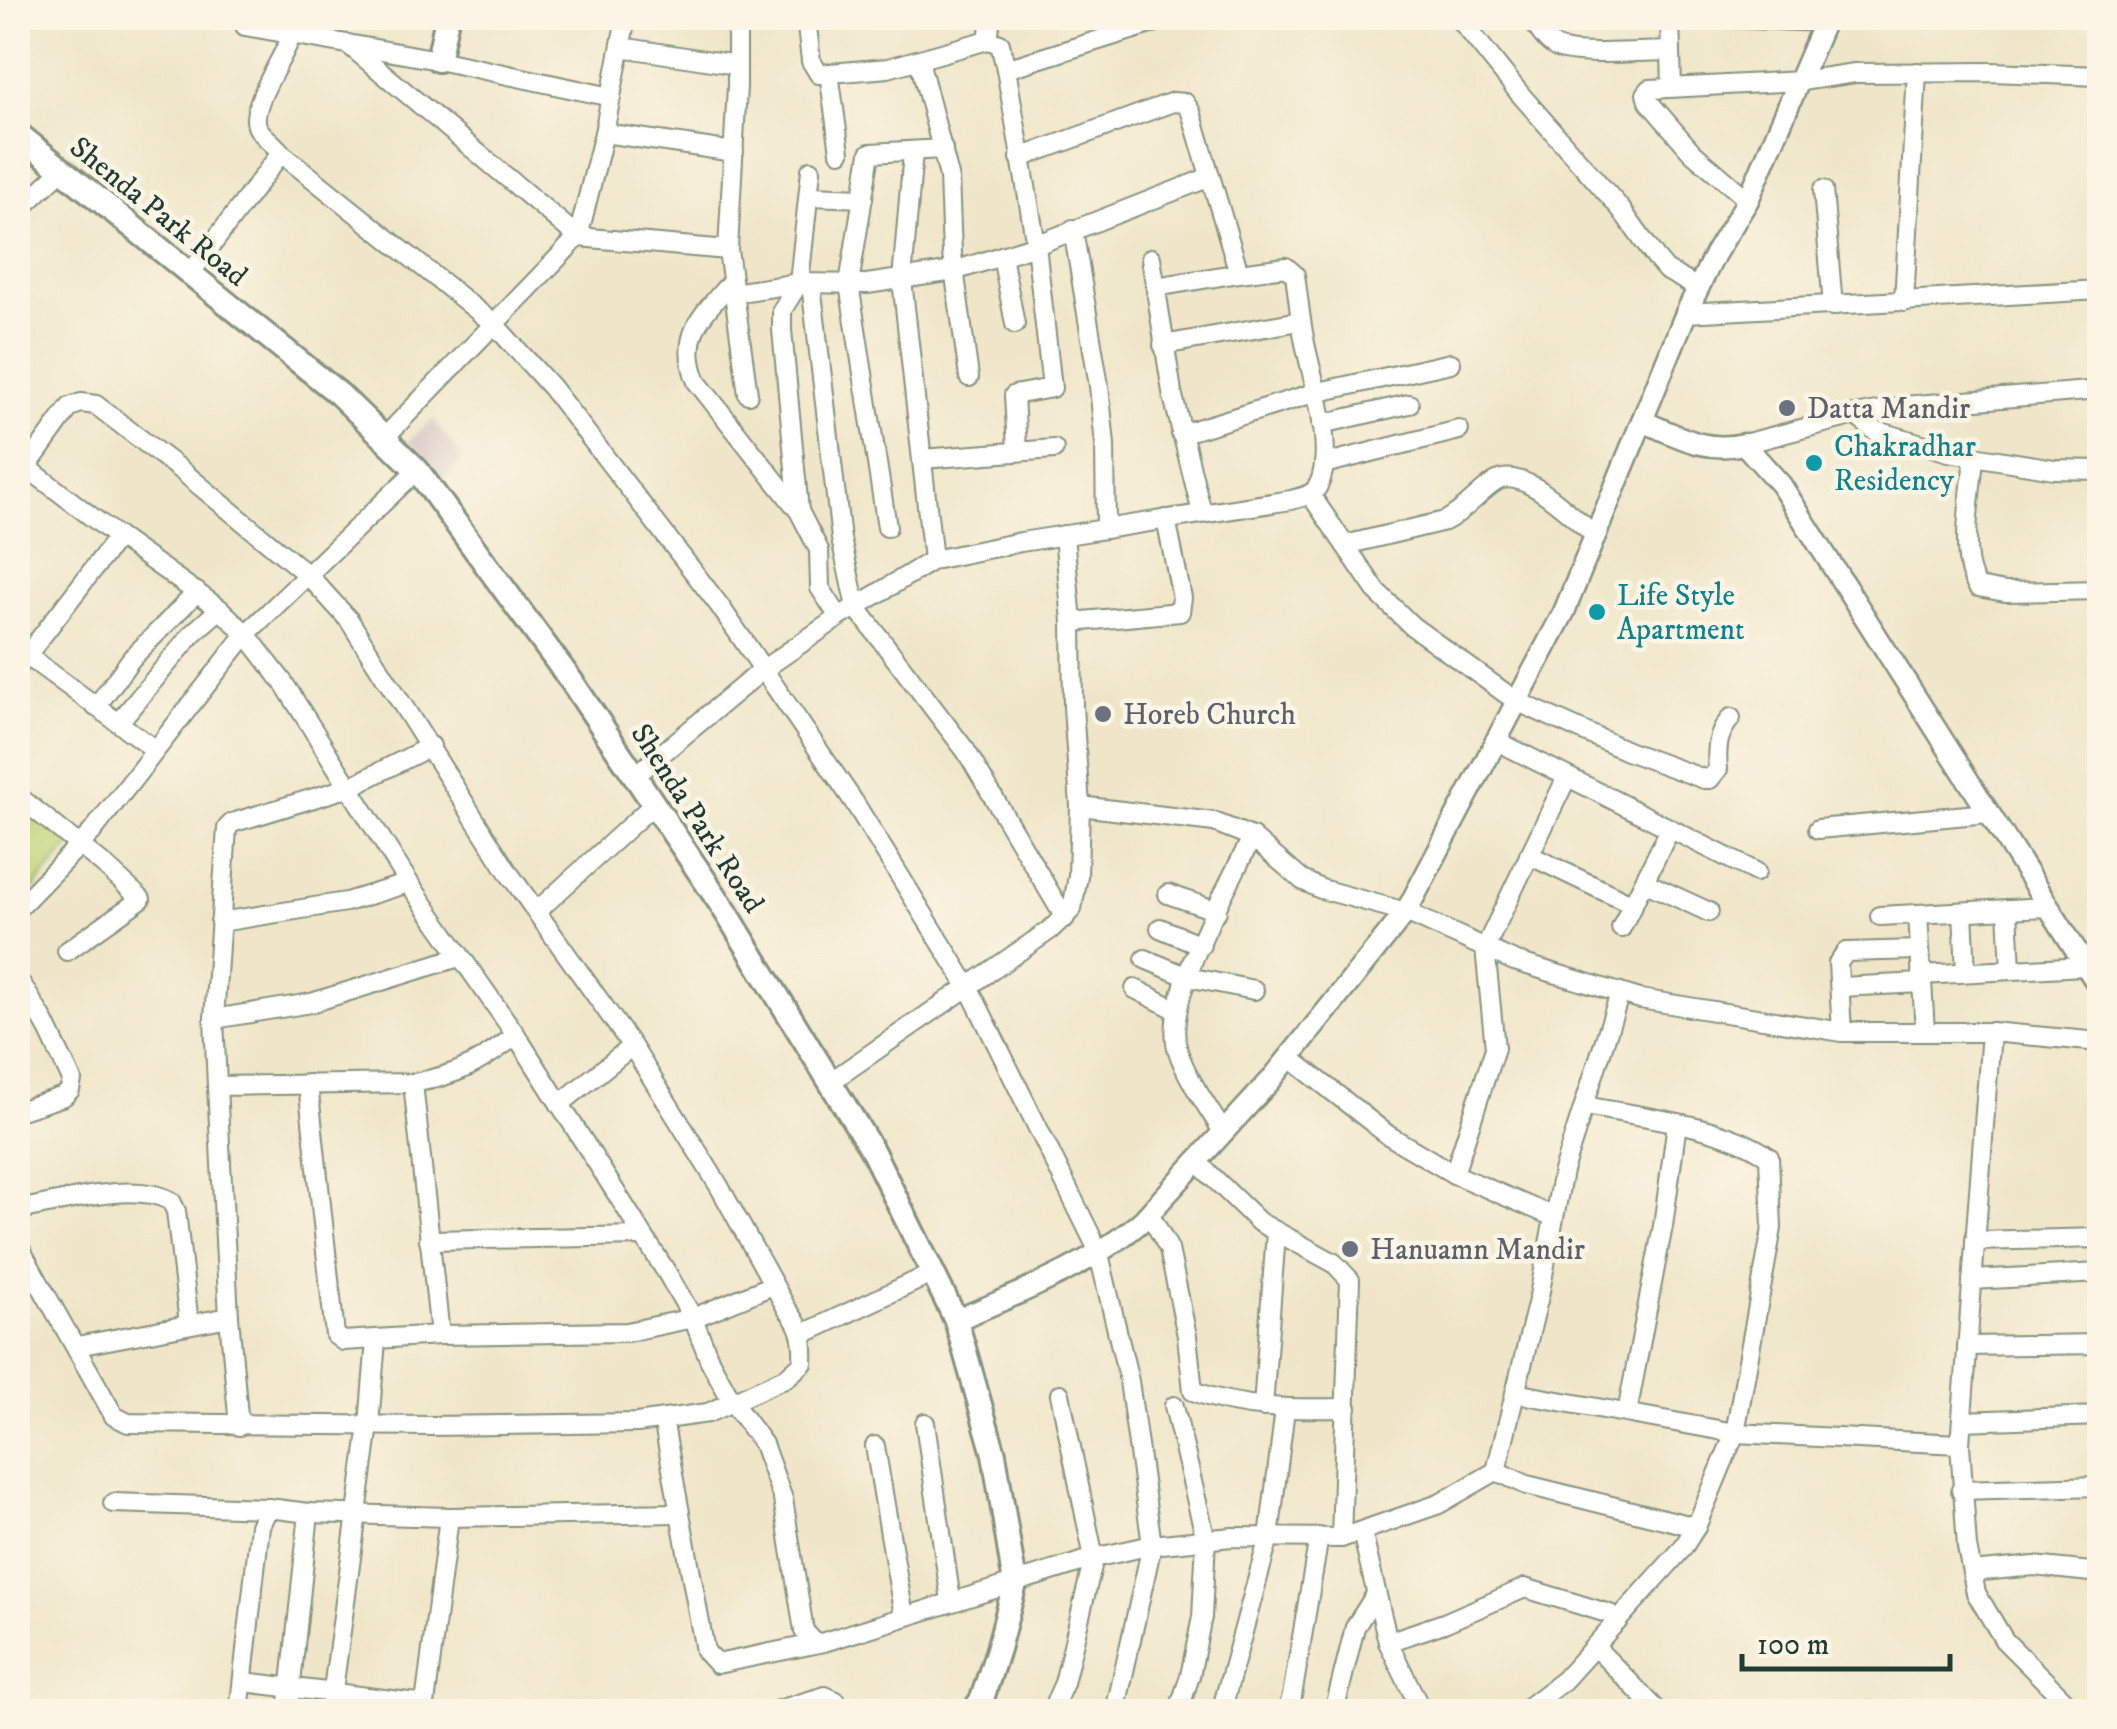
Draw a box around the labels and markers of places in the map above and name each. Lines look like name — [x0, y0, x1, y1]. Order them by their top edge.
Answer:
place label: Datta Mandir — [1807, 391, 1970, 428]
marker: Datta Mandir — [1776, 397, 1798, 419]
place label: Chakradhar Residency — [1834, 429, 1976, 500]
marker: Chakradhar Residency — [1803, 452, 1825, 474]
place label: Life Style Apartment — [1617, 578, 1745, 649]
marker: Life Style Apartment — [1586, 601, 1608, 623]
place label: Horeb Church — [1123, 697, 1296, 734]
marker: Horeb Church — [1092, 703, 1114, 725]
place label: Hanuamn Mandir — [1370, 1232, 1585, 1269]
marker: Hanuamn Mandir — [1339, 1238, 1361, 1260]

